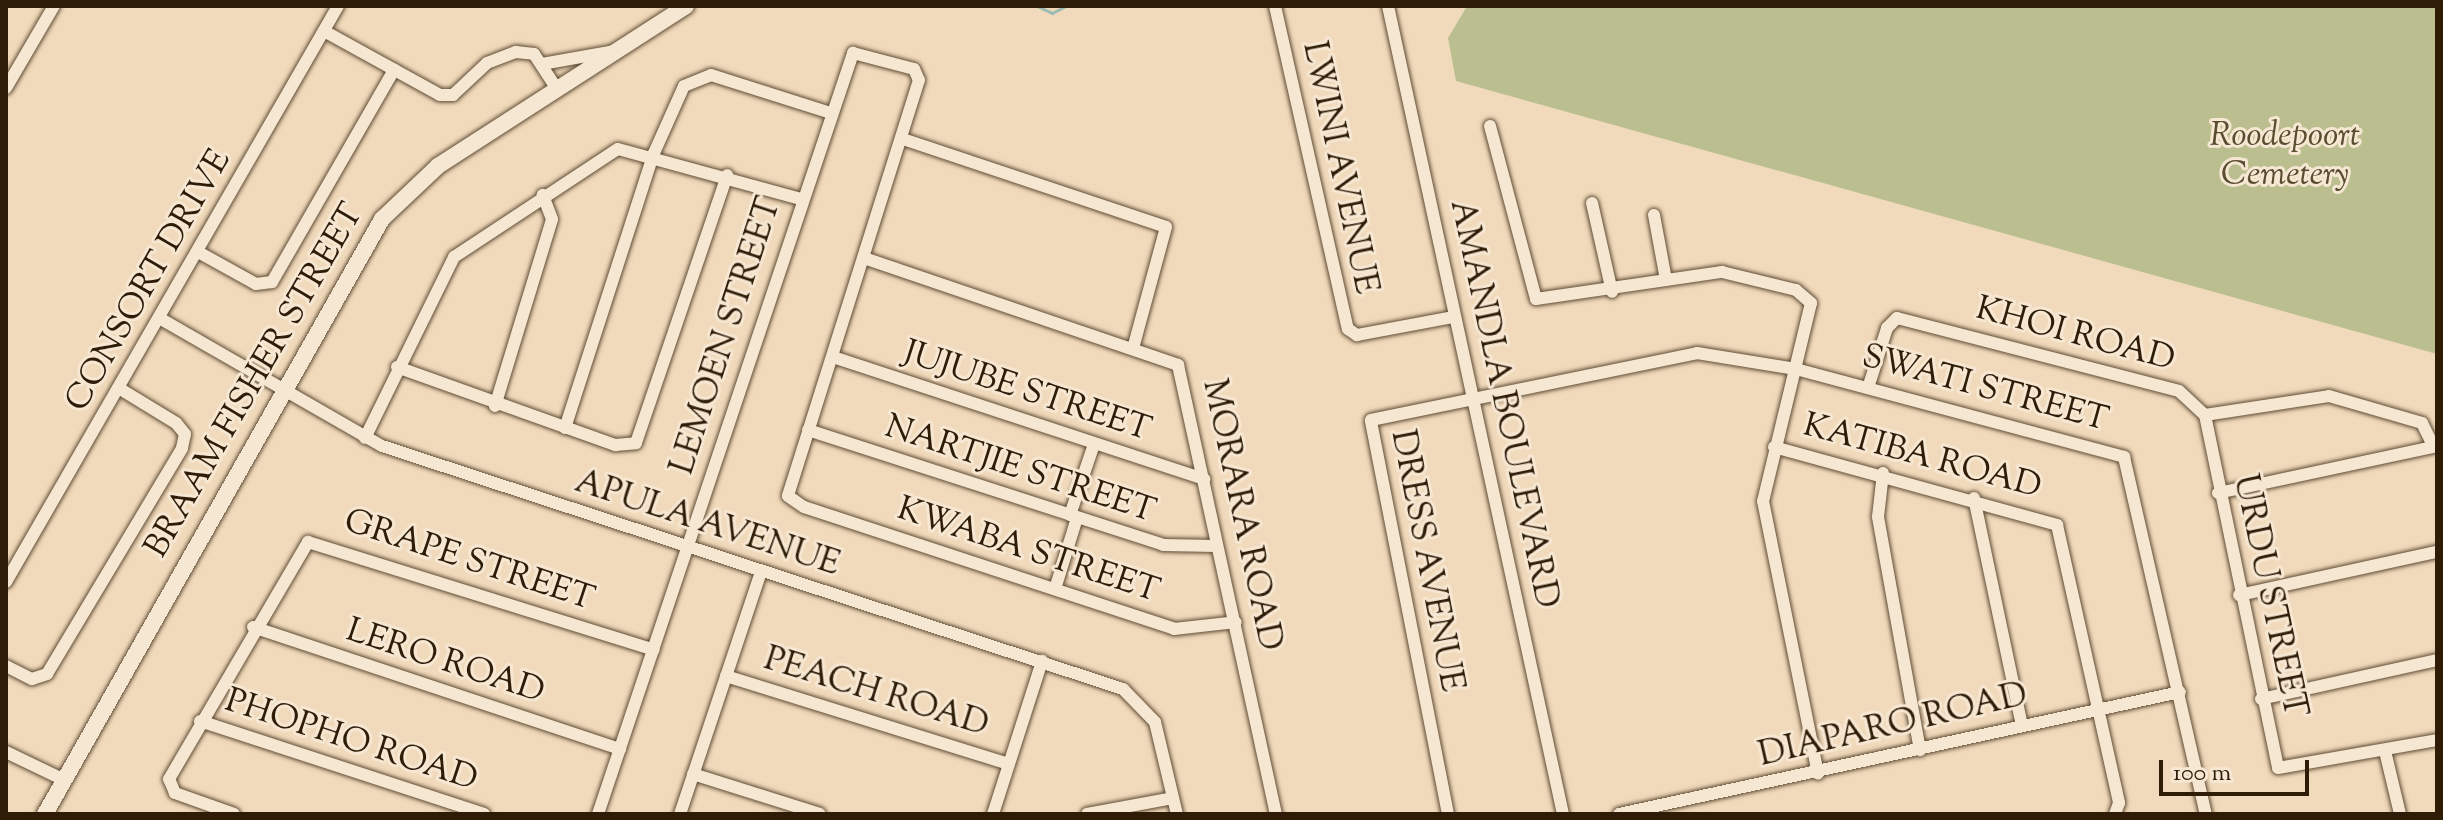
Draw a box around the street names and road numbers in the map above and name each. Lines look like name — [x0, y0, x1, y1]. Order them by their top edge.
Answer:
street label: LWINI AVENUE — [1292, 38, 1386, 298]
street label: CONSORT DRIVE — [57, 143, 241, 419]
street label: LEMOEN STREET — [663, 192, 791, 480]
street label: AMANDLA BOULEVARD — [1440, 196, 1566, 612]
street label: BRAAM FISHER STREET — [137, 197, 373, 565]
street label: KHOI ROAD — [1971, 289, 2179, 381]
street label: JUJUBE STREET — [898, 333, 1156, 451]
street label: SWATI STREET — [1857, 337, 2113, 441]
street label: MORARA ROAD — [1192, 376, 1290, 654]
street label: KATIBA ROAD — [1798, 406, 2046, 508]
street label: NARTJIE STREET — [880, 407, 1160, 533]
street label: DRESS AVENUE — [1381, 427, 1471, 695]
street label: APULA AVENUE — [569, 462, 845, 586]
street label: URDU STREET — [2223, 471, 2315, 721]
street label: KWABA STREET — [892, 489, 1164, 613]
street label: GRAPE STREET — [339, 501, 599, 621]
street label: LERO ROAD — [341, 611, 549, 713]
street label: PEACH ROAD — [759, 639, 993, 747]
street label: DIAPARO ROAD — [1755, 675, 2031, 777]
street label: PHOPHO ROAD — [220, 681, 482, 801]

